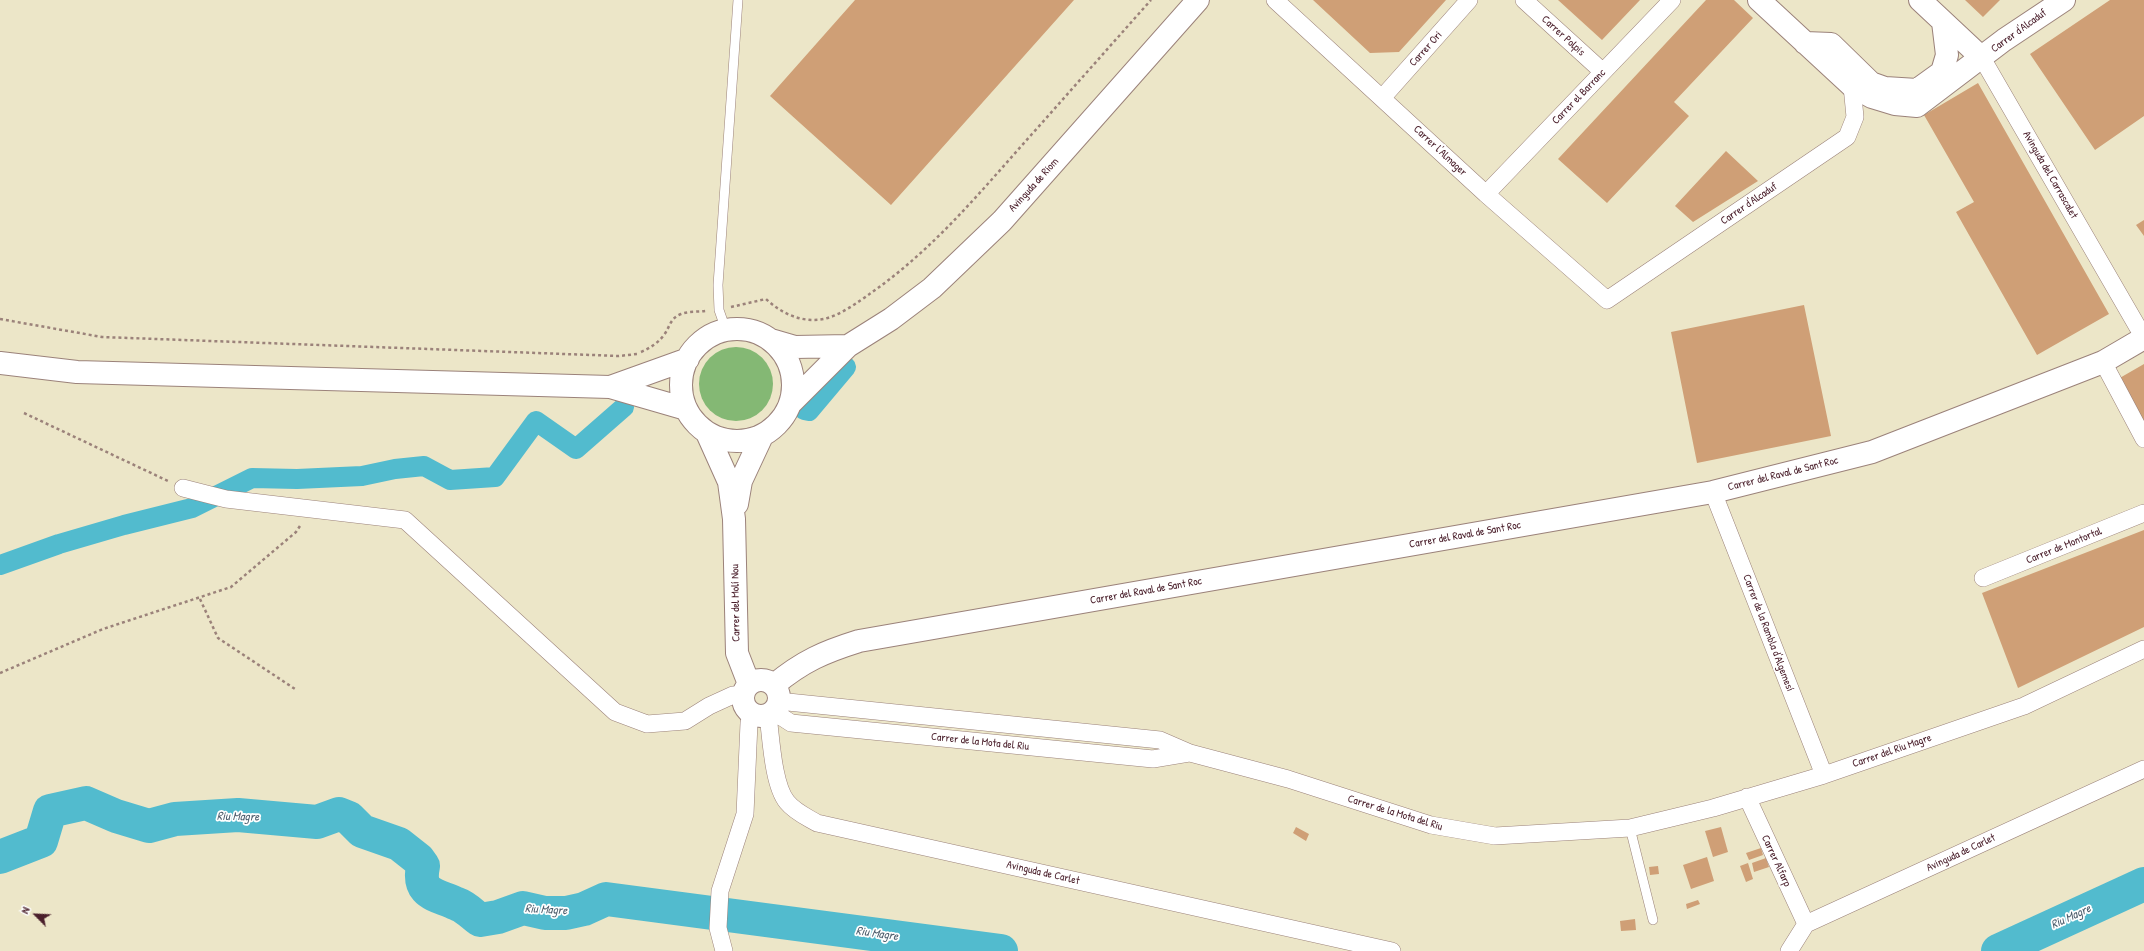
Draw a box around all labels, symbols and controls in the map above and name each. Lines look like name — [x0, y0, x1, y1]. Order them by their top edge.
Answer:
street label: Carrer d'Alcaduf — [1989, 6, 2049, 56]
street label: Carrer Polpis — [1539, 13, 1587, 59]
street label: Carrer Ori — [1407, 29, 1445, 69]
street label: Carrer el Barranc — [1549, 67, 1609, 127]
street label: Carrer l'Almager — [1411, 123, 1469, 179]
street label: Avinguda del Carrascalet — [2020, 129, 2080, 221]
street label: Avinguda de Riom — [1006, 155, 1062, 215]
street label: Carrer d'Alcaduf — [1718, 180, 1780, 228]
street label: Carrer del Raval de Sant Roc — [1727, 454, 1839, 494]
street label: Carrer del Raval de Sant Roc — [1408, 519, 1522, 551]
street label: Carrer de Montortal — [2024, 525, 2104, 567]
street label: Carrer del Molí Nou — [729, 564, 743, 642]
street label: Carrer de la Rambla d'Algemesí — [1740, 573, 1796, 693]
street label: Carrer del Raval de Sant Roc — [1089, 575, 1203, 607]
street label: Carrer de la Mota del Riu — [930, 730, 1030, 754]
street label: Carrer del Riu Magre — [1851, 731, 1933, 771]
street label: Carrer de la Mota del Riu — [1346, 792, 1444, 834]
water label: Riu Magre — [217, 809, 259, 825]
street label: Avinguda de Carlet — [1924, 831, 1998, 875]
street label: Carrer Alfarp — [1758, 833, 1794, 889]
street label: Avinguda de Carlet — [1005, 858, 1081, 888]
north arrow — [16, 895, 56, 935]
water label: Riu Magre — [525, 902, 567, 918]
water label: Riu Magre — [2049, 902, 2093, 932]
text: N — [17, 905, 33, 916]
water label: Riu Magre — [855, 924, 899, 944]

